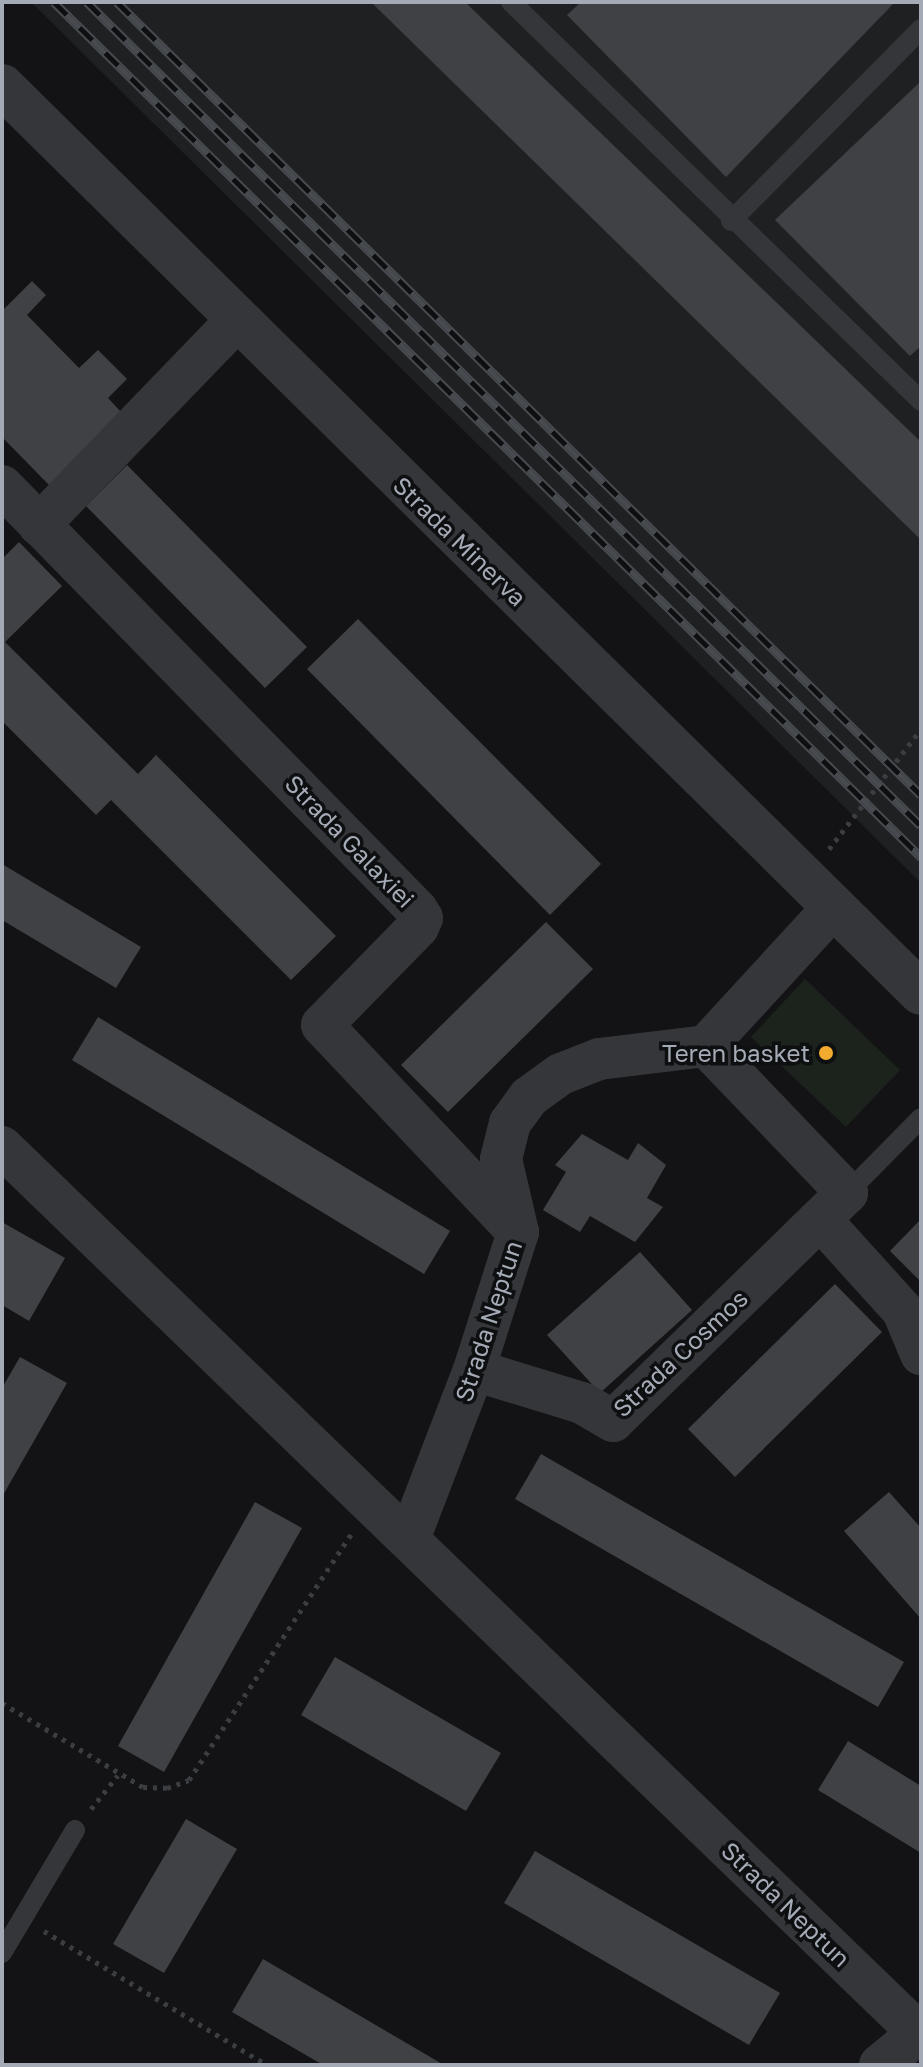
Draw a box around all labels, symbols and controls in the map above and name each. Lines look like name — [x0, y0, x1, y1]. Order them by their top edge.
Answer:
street label: Strada Minerva — [388, 470, 532, 612]
street label: Strada Galaxiei — [279, 769, 421, 913]
place label: Teren basket — [662, 1039, 810, 1067]
marker: Teren basket — [817, 1044, 835, 1062]
street label: Strada Neptun — [448, 1237, 528, 1405]
street label: Strada Cosmos — [607, 1283, 753, 1423]
street label: Strada Neptun — [716, 1836, 856, 1972]

